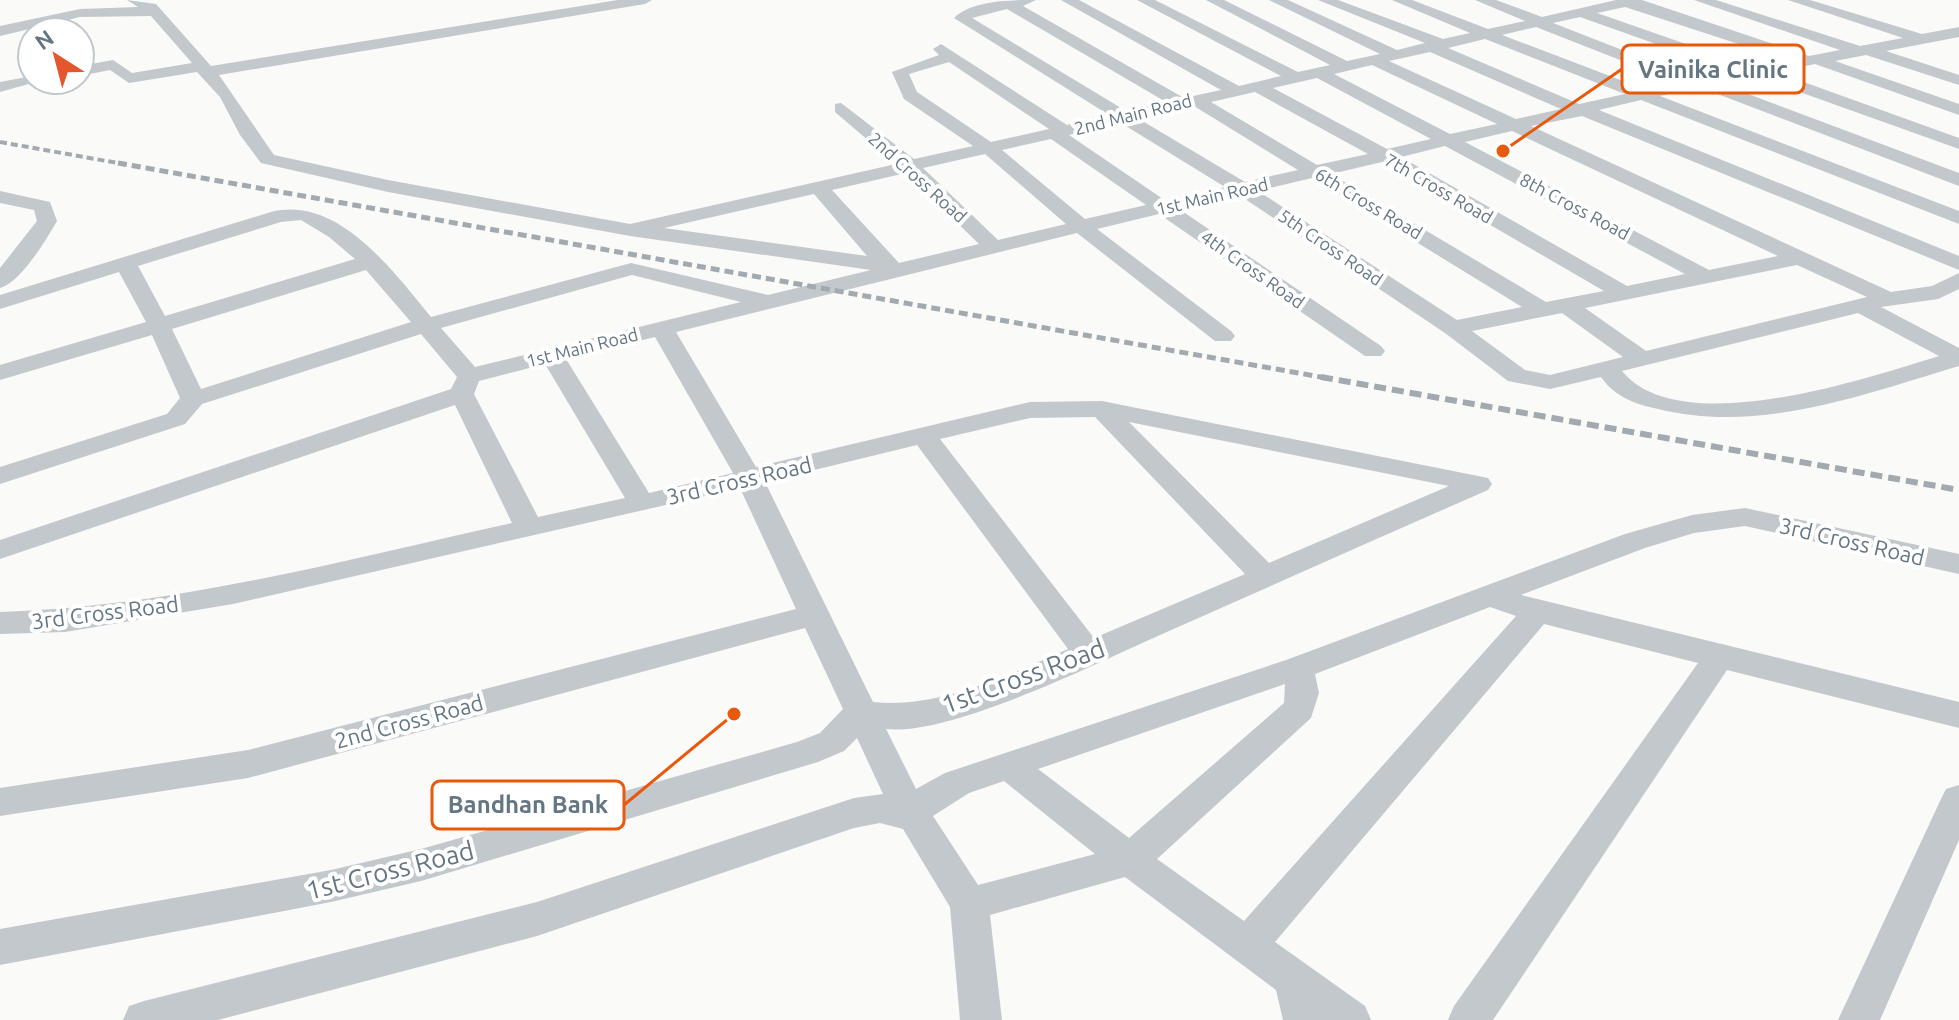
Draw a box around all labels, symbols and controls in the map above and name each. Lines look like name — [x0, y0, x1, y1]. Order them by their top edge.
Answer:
north arrow — [16, 16, 96, 96]
text: N — [30, 24, 58, 54]
callout: Vainika Clinic — [1622, 45, 1804, 93]
text: Vainika Clinic — [1638, 56, 1788, 83]
street label: 2nd Main Road — [1072, 90, 1194, 138]
street label: 2nd Cross Road — [865, 128, 971, 226]
street label: 7th Cross Road — [1382, 149, 1496, 227]
street label: 6th Cross Road — [1312, 163, 1426, 243]
street label: 8th Cross Road — [1517, 169, 1633, 243]
street label: 1st Main Road — [1154, 173, 1270, 219]
street label: 5th Cross Road — [1275, 205, 1387, 289]
street label: 4th Cross Road — [1198, 226, 1308, 312]
street label: 1st Main Road — [524, 323, 640, 371]
street label: 3rd Cross Road — [664, 451, 814, 509]
street label: 3rd Cross Road — [1777, 512, 1927, 570]
street label: 3rd Cross Road — [30, 591, 180, 633]
street label: 1st Cross Road — [937, 633, 1109, 719]
street label: 2nd Cross Road — [332, 689, 486, 753]
callout: Bandhan Bank — [432, 781, 624, 829]
text: Bandhan Bank — [448, 791, 609, 818]
street label: 1st Cross Road — [303, 835, 477, 905]

